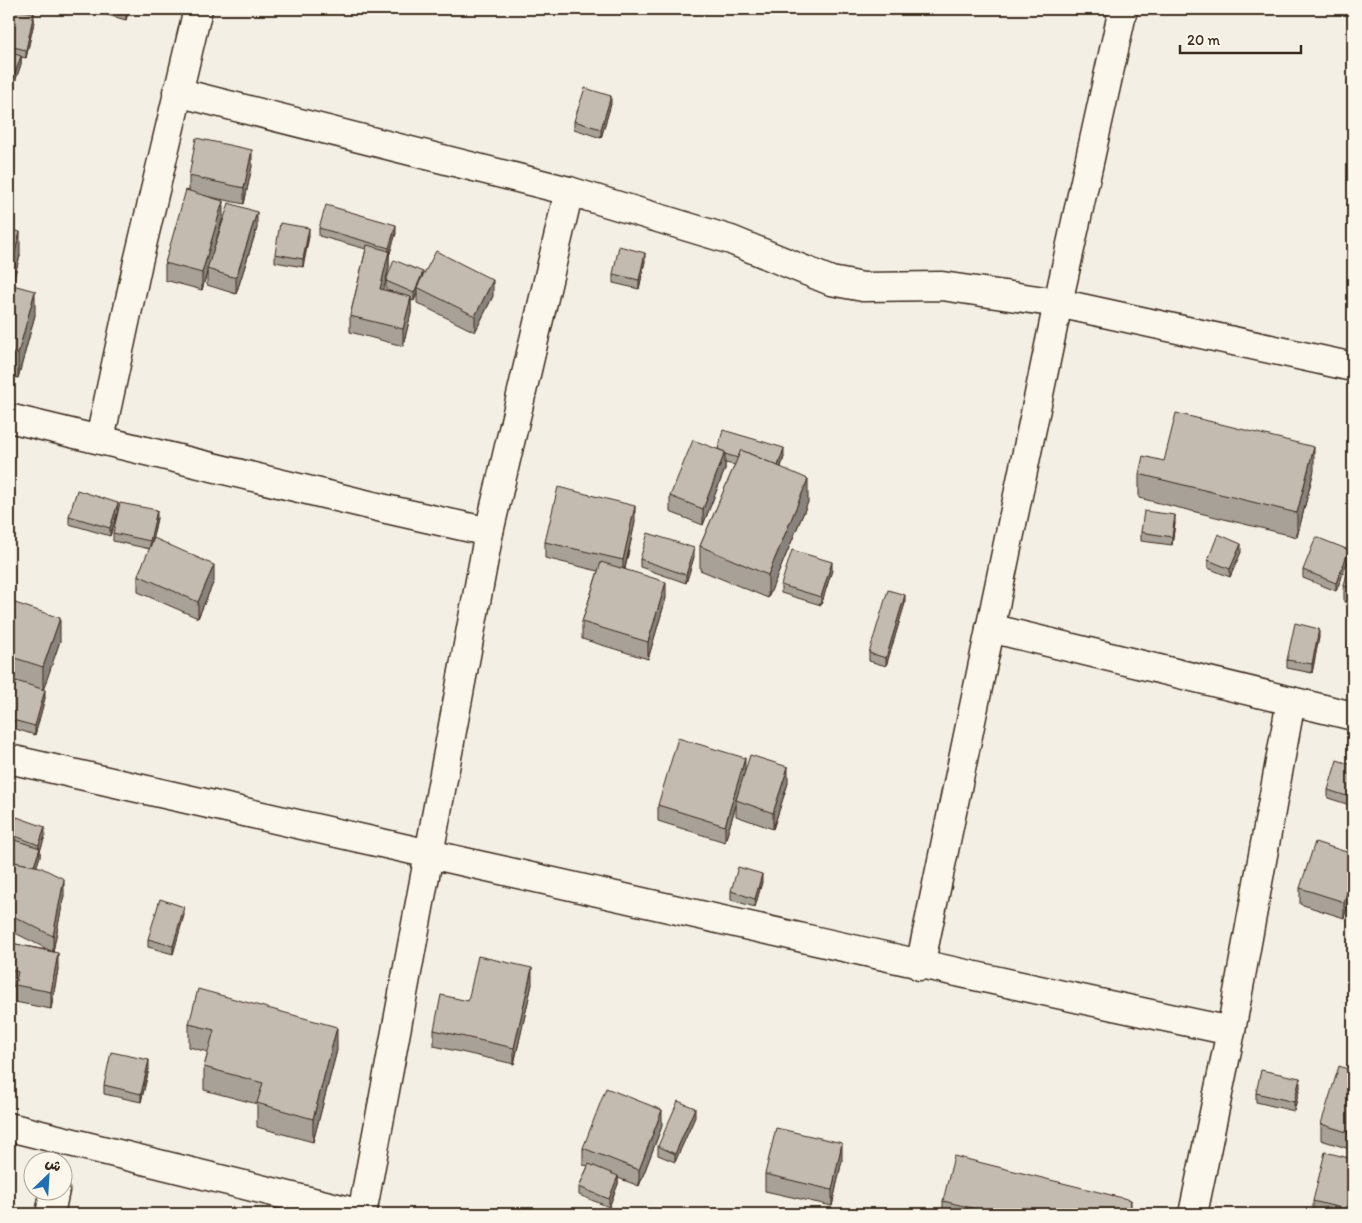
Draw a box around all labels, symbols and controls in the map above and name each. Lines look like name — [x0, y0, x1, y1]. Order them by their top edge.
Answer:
scale bar — [1180, 22, 1301, 54]
text: 20 m — [1187, 31, 1221, 49]
north arrow — [22, 1150, 72, 1200]
text: ش — [43, 1154, 64, 1176]

